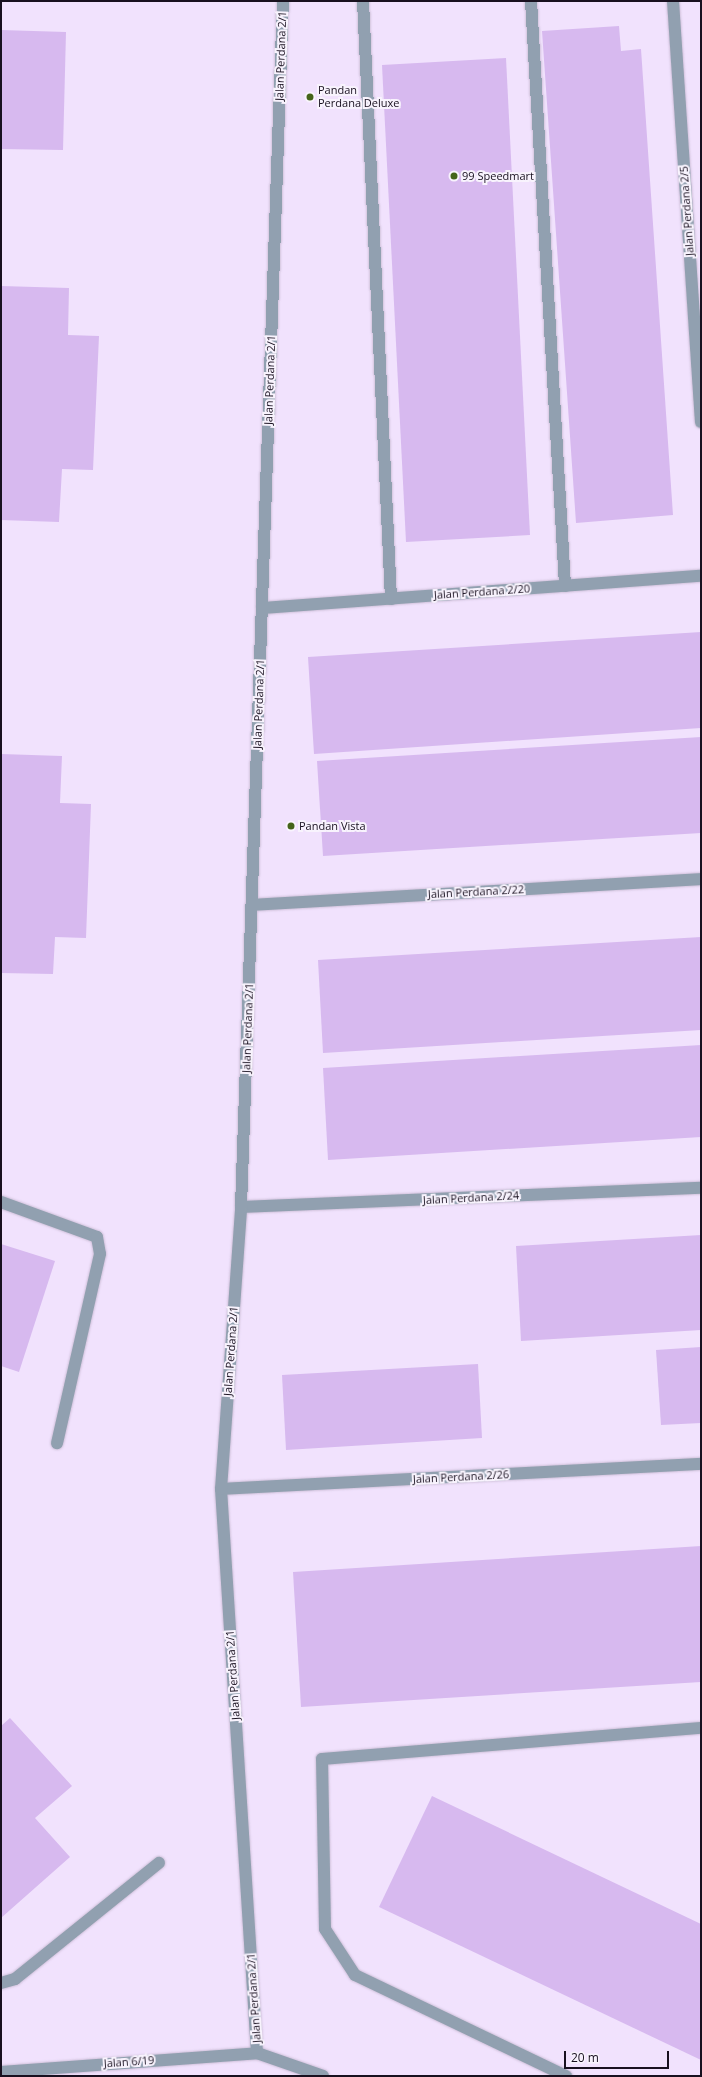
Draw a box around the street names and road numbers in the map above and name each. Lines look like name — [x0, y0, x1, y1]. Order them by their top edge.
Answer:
street label: Jalan Perdana 2/1 — [273, 11, 289, 101]
street label: Jalan Perdana 2/5 — [677, 166, 697, 256]
street label: Jalan Perdana 2/1 — [262, 335, 278, 425]
street label: Jalan Perdana 2/20 — [434, 582, 530, 602]
street label: Jalan Perdana 2/1 — [251, 659, 267, 749]
street label: Jalan Perdana 2/22 — [428, 883, 524, 901]
street label: Jalan Perdana 2/1 — [240, 983, 256, 1073]
street label: Jalan Perdana 2/24 — [423, 1189, 519, 1207]
street label: Jalan Perdana 2/1 — [221, 1306, 241, 1396]
street label: Jalan Perdana 2/26 — [413, 1468, 509, 1486]
street label: Jalan Perdana 2/1 — [223, 1630, 243, 1720]
street label: Jalan Perdana 2/1 — [244, 1953, 264, 2043]
street label: Jalan 6/19 — [103, 2054, 155, 2070]

